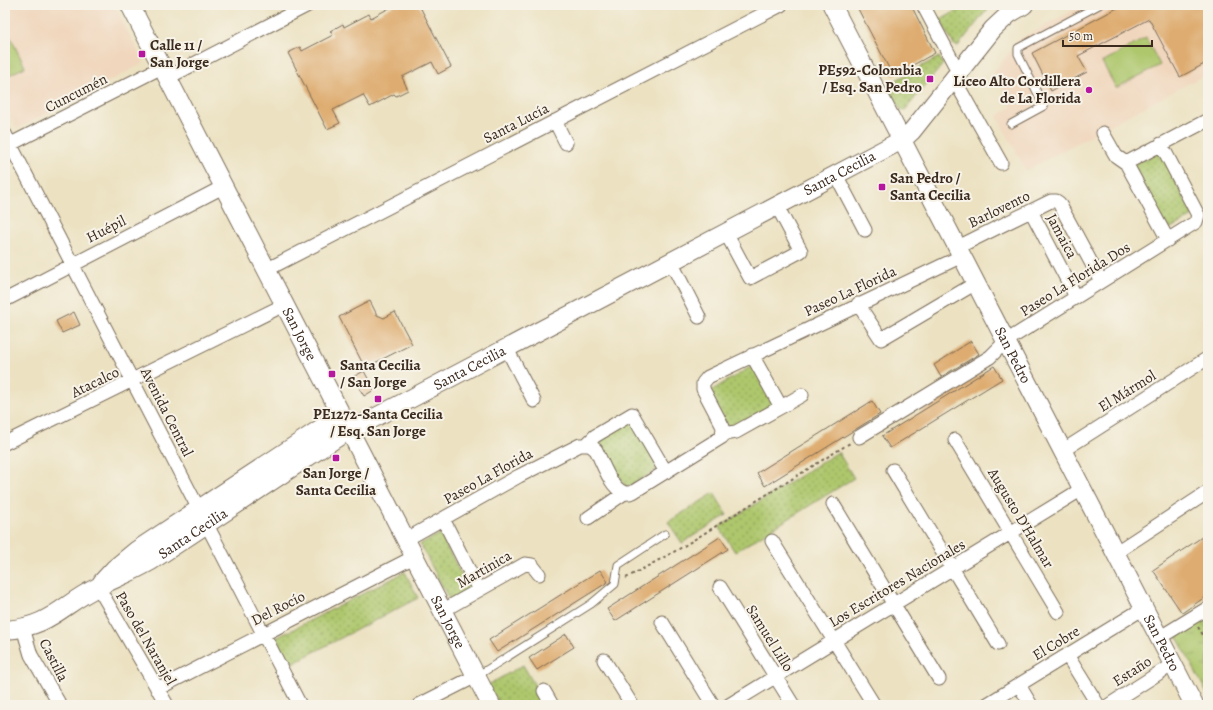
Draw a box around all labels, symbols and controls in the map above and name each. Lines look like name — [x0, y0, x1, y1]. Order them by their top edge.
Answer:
scale bar — [1063, 22, 1152, 48]
text: 50 m — [1069, 28, 1093, 44]
place label: Calle 11 / San Jorge — [150, 35, 209, 72]
marker: Calle 11 / San Jorge — [137, 49, 147, 59]
place label: PE592-Colombia / Esq. San Pedro — [818, 60, 923, 97]
street label: Cuncumén — [41, 69, 111, 117]
place label: Liceo Alto Cordillera de La Florida — [953, 71, 1082, 108]
marker: PE592-Colombia / Esq. San Pedro — [925, 74, 935, 84]
marker: Liceo Alto Cordillera de La Florida — [1084, 85, 1094, 95]
street label: Santa Lucía — [480, 98, 552, 148]
street label: Santa Cecilia — [800, 146, 879, 200]
place label: San Pedro / Santa Cecilia — [890, 168, 971, 205]
marker: San Pedro / Santa Cecilia — [877, 182, 887, 192]
street label: Barlovento — [965, 185, 1033, 233]
street label: Huépil — [83, 210, 130, 247]
street label: Jamaica — [1042, 210, 1082, 262]
street label: Paseo La Florida Dos — [1016, 237, 1134, 321]
street label: Paseo La Florida — [801, 261, 899, 321]
street label: San Jorge — [277, 304, 322, 364]
street label: San Pedro — [990, 323, 1036, 387]
street label: Santa Cecilia — [430, 340, 509, 395]
place label: Santa Cecilia / San Jorge — [340, 355, 421, 392]
street label: Atacalco — [67, 362, 122, 403]
street label: Avenida Central — [136, 363, 198, 460]
street label: El Mármol — [1094, 365, 1160, 417]
marker: Santa Cecilia / San Jorge — [327, 369, 337, 379]
marker: PE1272-Santa Cecilia / Esq. San Jorge — [373, 394, 383, 404]
place label: PE1272-Santa Cecilia / Esq. San Jorge — [313, 404, 444, 441]
street label: Paseo La Florida — [440, 443, 536, 509]
marker: San Jorge / Santa Cecilia — [331, 453, 341, 463]
place label: San Jorge / Santa Cecilia — [296, 463, 377, 500]
street label: Augusto D'Halmar — [983, 463, 1059, 572]
street label: Santa Cecilia — [154, 503, 231, 564]
street label: Los Escritores Nacionales — [825, 534, 969, 632]
street label: Martinica — [453, 545, 515, 593]
street label: Del Rocío — [248, 586, 308, 630]
street label: Paso del Naranjel — [111, 587, 181, 689]
street label: San Jorge — [426, 592, 470, 652]
street label: Samuel Lillo — [742, 601, 798, 675]
street label: San Pedro — [1139, 611, 1185, 675]
street label: El Cobre — [1029, 621, 1084, 665]
street label: Castilla — [35, 635, 73, 685]
street label: Estaño — [1109, 651, 1155, 691]

